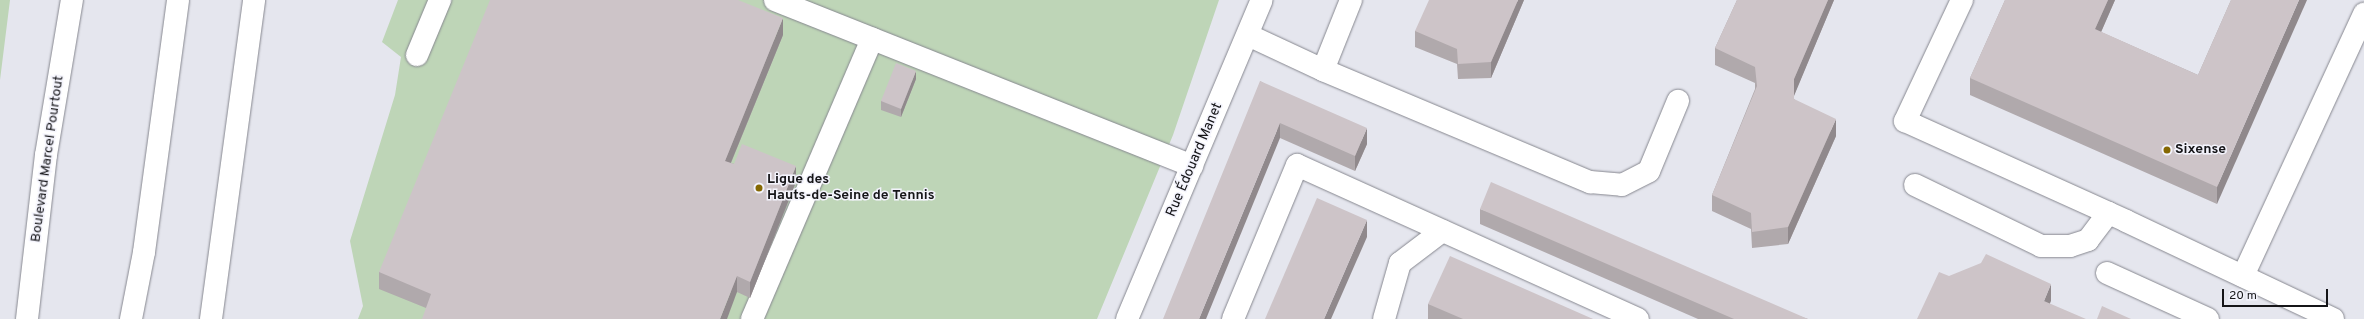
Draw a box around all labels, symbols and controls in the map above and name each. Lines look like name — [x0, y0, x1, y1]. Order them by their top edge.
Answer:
street label: Boulevard Marcel Pourtout — [28, 75, 68, 243]
street label: Rue Édouard Manet — [1163, 100, 1227, 220]
place label: Sixense — [2175, 142, 2226, 158]
marker: Sixense — [2162, 145, 2172, 155]
place label: Ligue des Hauts-de-Seine de Tennis — [767, 172, 935, 204]
marker: Ligue des Hauts-de-Seine de Tennis — [754, 183, 764, 193]
scale bar — [2224, 281, 2330, 307]
text: 20 m — [2229, 288, 2257, 304]

